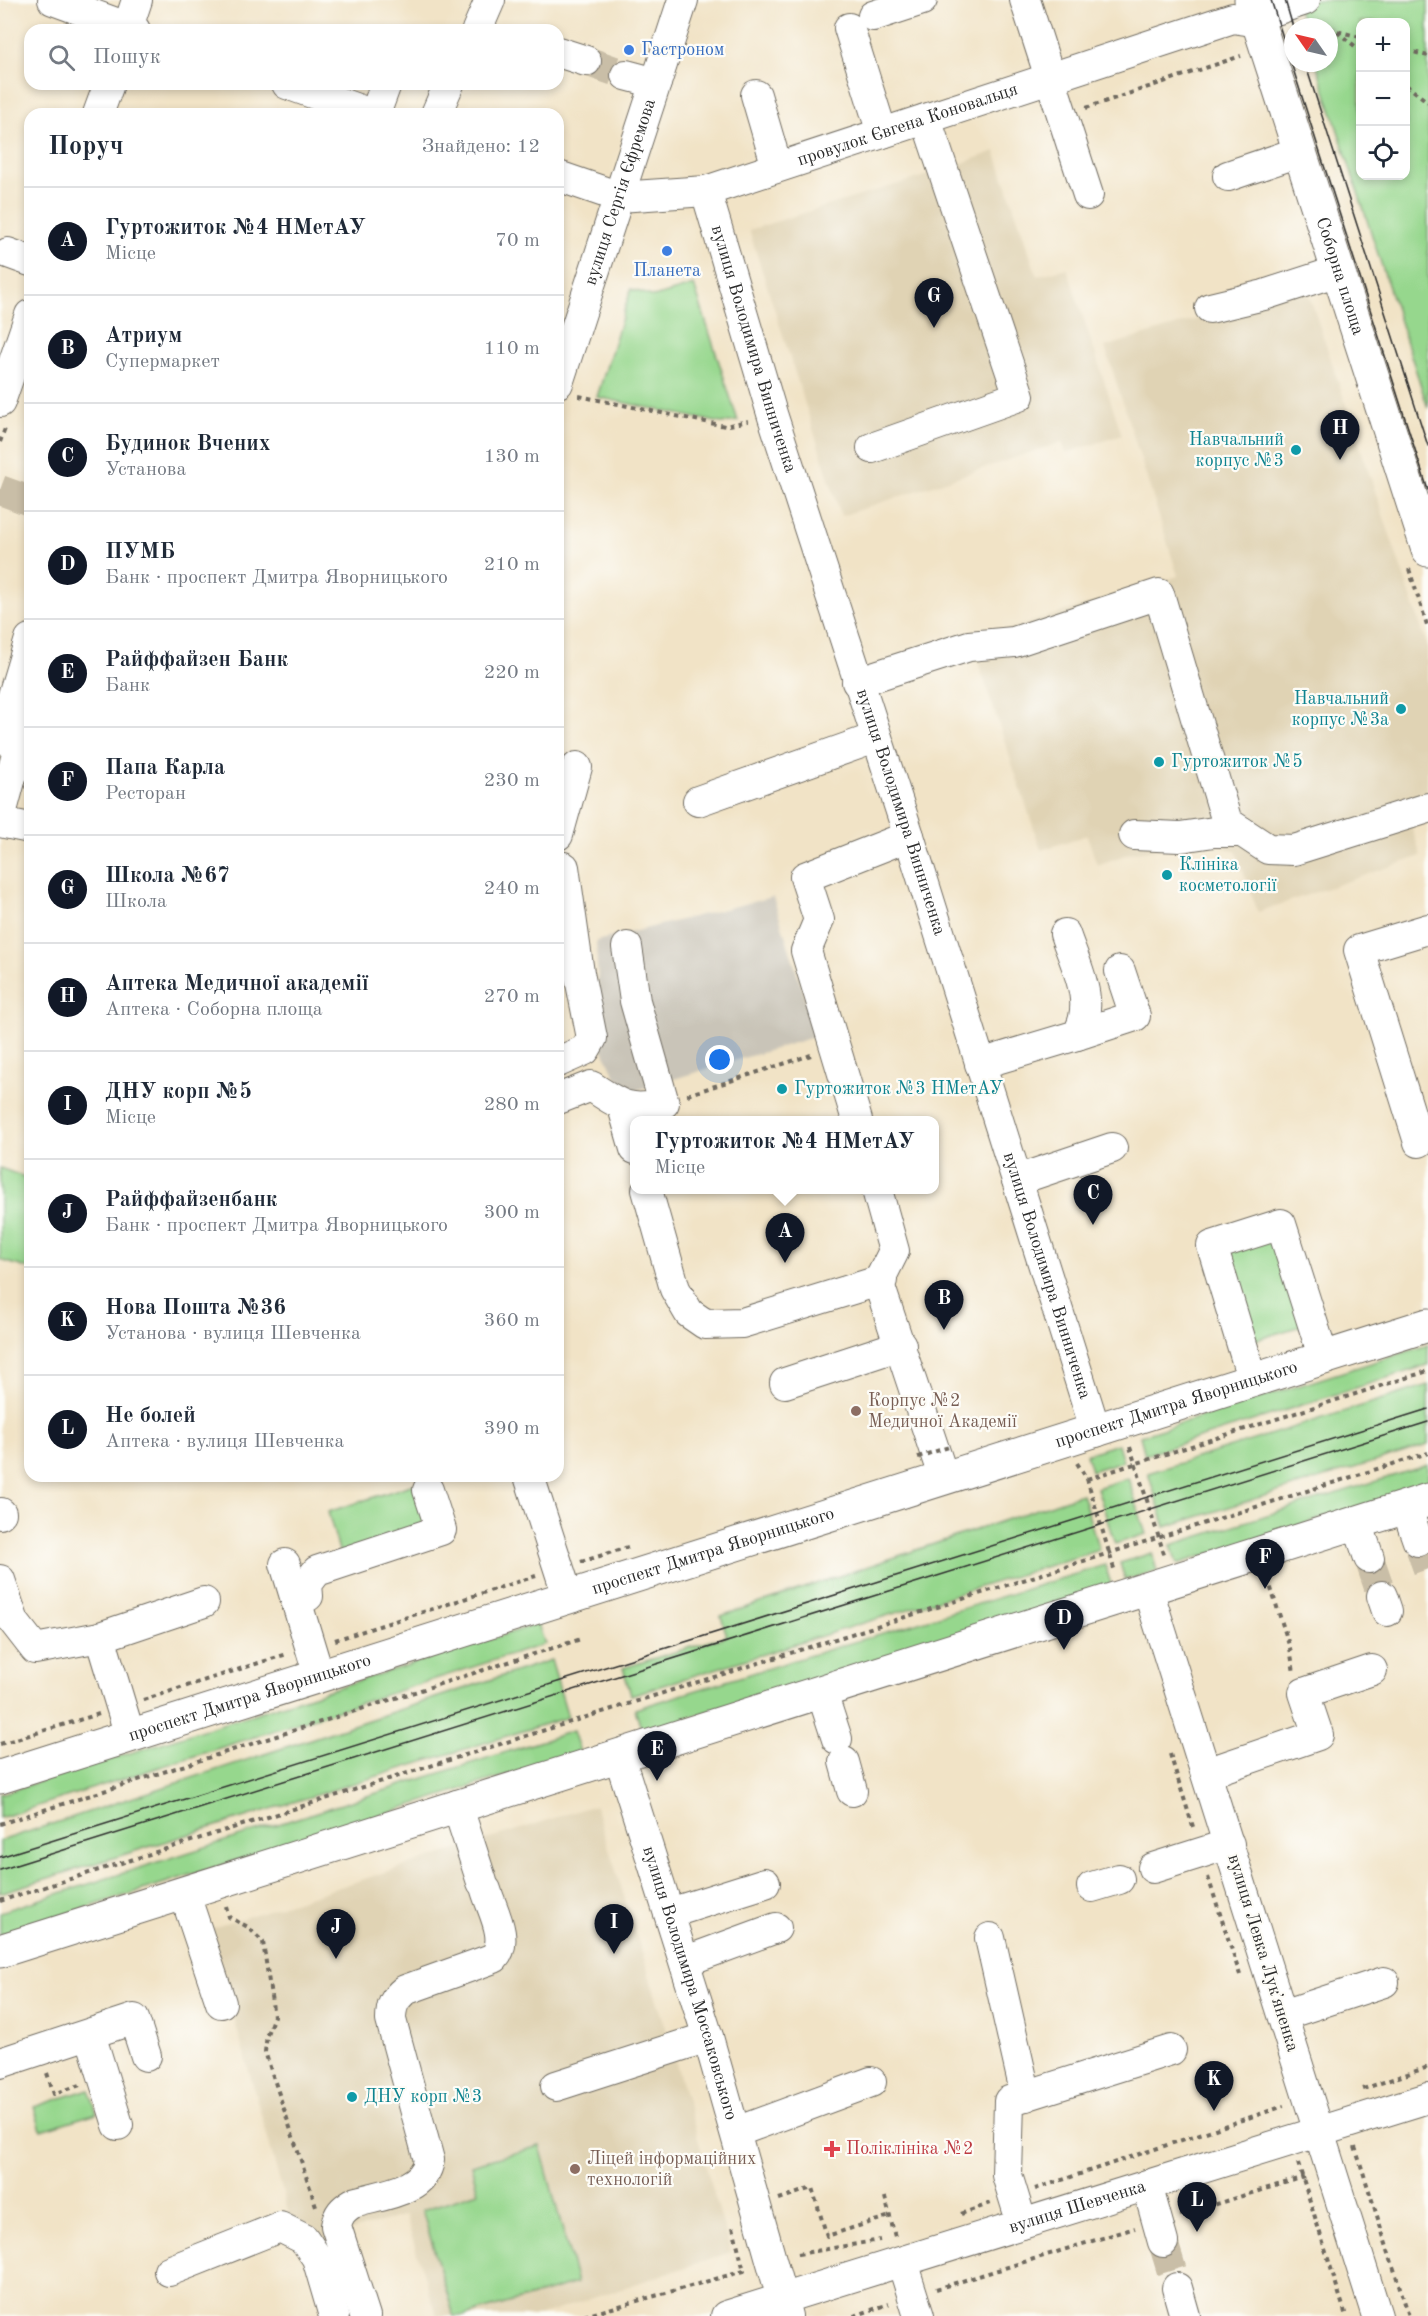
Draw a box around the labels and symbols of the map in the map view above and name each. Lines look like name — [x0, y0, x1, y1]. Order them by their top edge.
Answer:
north arrow — [1284, 18, 1338, 72]
place label: Гастроном — [641, 41, 724, 59]
marker: Гастроном — [622, 43, 636, 57]
street label: провулок Євгена Коновальця — [795, 80, 1020, 169]
street label: вулиця Сергія Єфремова — [582, 96, 659, 287]
street label: Соборна площа — [1313, 215, 1367, 337]
street label: вулиця Володимира Винниченка — [708, 223, 800, 475]
marker: Планета — [660, 244, 674, 258]
place label: Планета — [633, 262, 701, 280]
pin: G — [914, 278, 954, 328]
pin: H — [1320, 410, 1360, 460]
place label: Навчальний корпус №3 — [1189, 431, 1284, 470]
marker: Навчальний корпус №3 — [1289, 443, 1303, 457]
street label: вулиця Володимира Винниченка — [853, 687, 949, 938]
place label: Навчальний корпус №3а — [1292, 690, 1389, 729]
marker: Навчальний корпус №3а — [1394, 702, 1408, 716]
place label: Гуртожиток №5 — [1171, 753, 1303, 771]
marker: Гуртожиток №5 — [1152, 755, 1166, 769]
place label: Клініка косметології — [1179, 856, 1277, 895]
marker: Клініка косметології — [1160, 868, 1174, 882]
your location — [705, 1045, 734, 1074]
place label: Гуртожиток №3 НМетАУ — [794, 1080, 1003, 1098]
marker: Гуртожиток №3 НМетАУ — [775, 1082, 789, 1096]
street label: вулиця Володимира Винниченка — [1000, 1150, 1094, 1401]
pin: C — [1074, 1176, 1112, 1225]
pin: A — [766, 1214, 804, 1263]
pin: B — [924, 1280, 964, 1330]
street label: проспект Дмитра Яворницького — [1053, 1358, 1300, 1451]
place label: Корпус №2 Медичної Академії — [868, 1392, 1017, 1431]
marker: Корпус №2 Медичної Академії — [849, 1404, 863, 1418]
street label: проспект Дмитра Яворницького — [590, 1504, 837, 1598]
pin: F — [1246, 1540, 1284, 1589]
pin: D — [1044, 1600, 1084, 1650]
street label: проспект Дмитра Яворницького — [126, 1651, 373, 1745]
pin: E — [638, 1732, 676, 1781]
street label: вулиця Володимира Моссаковського — [639, 1844, 740, 2122]
street label: вулиця Левка Лукʼяненка — [1224, 1852, 1302, 2054]
pin: I — [594, 1904, 634, 1954]
pin: J — [316, 1910, 356, 1959]
pin: K — [1194, 2062, 1234, 2111]
place label: ДНУ корп №3 — [364, 2088, 482, 2106]
marker: ДНУ корп №3 — [345, 2090, 359, 2104]
marker: Поліклініка №2 — [823, 2140, 841, 2158]
place label: Поліклініка №2 — [846, 2140, 973, 2158]
place label: Ліцей інформаційних технологій — [587, 2150, 756, 2189]
marker: Ліцей інформаційних технологій — [568, 2162, 582, 2176]
street label: вулиця Шевченка — [1007, 2177, 1148, 2237]
pin: L — [1178, 2182, 1216, 2232]

